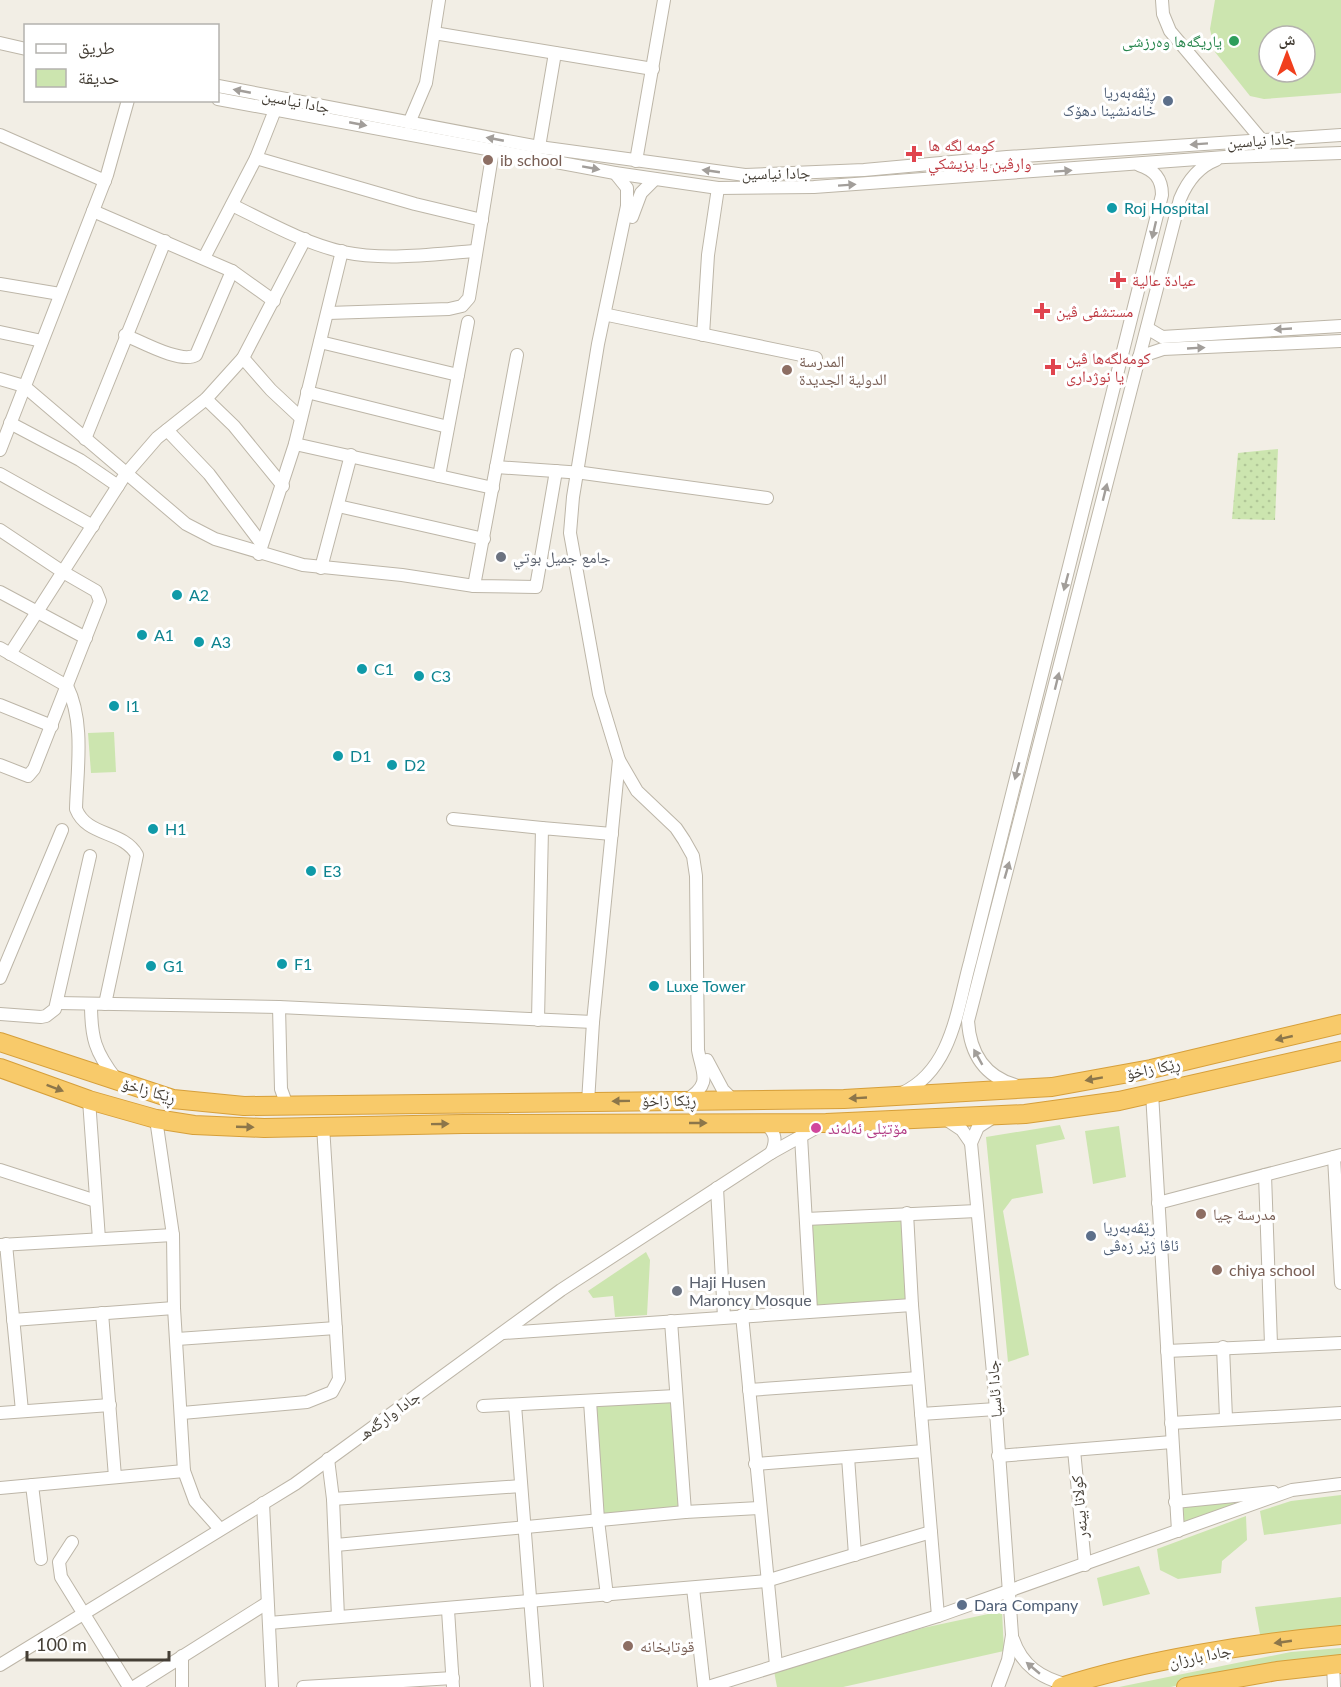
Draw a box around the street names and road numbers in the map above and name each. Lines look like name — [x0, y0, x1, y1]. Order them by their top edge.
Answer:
street label: جادا نیاسین — [260, 85, 332, 118]
street label: جادا نیاسین — [1226, 128, 1296, 153]
street label: جادا نیاسین — [742, 162, 810, 185]
street label: ڕێکا زاخۆ — [1124, 1053, 1183, 1087]
street label: ڕێکا زاخۆ — [119, 1073, 178, 1110]
street label: ڕێکا زاخۆ — [641, 1090, 697, 1114]
street label: جادا ئاسيا — [982, 1360, 1005, 1418]
street label: جادا وارگه‌هـ — [353, 1386, 424, 1445]
street label: كولانا بینه‌ر — [1066, 1474, 1092, 1540]
street label: جادا بارزان — [1167, 1640, 1233, 1673]

